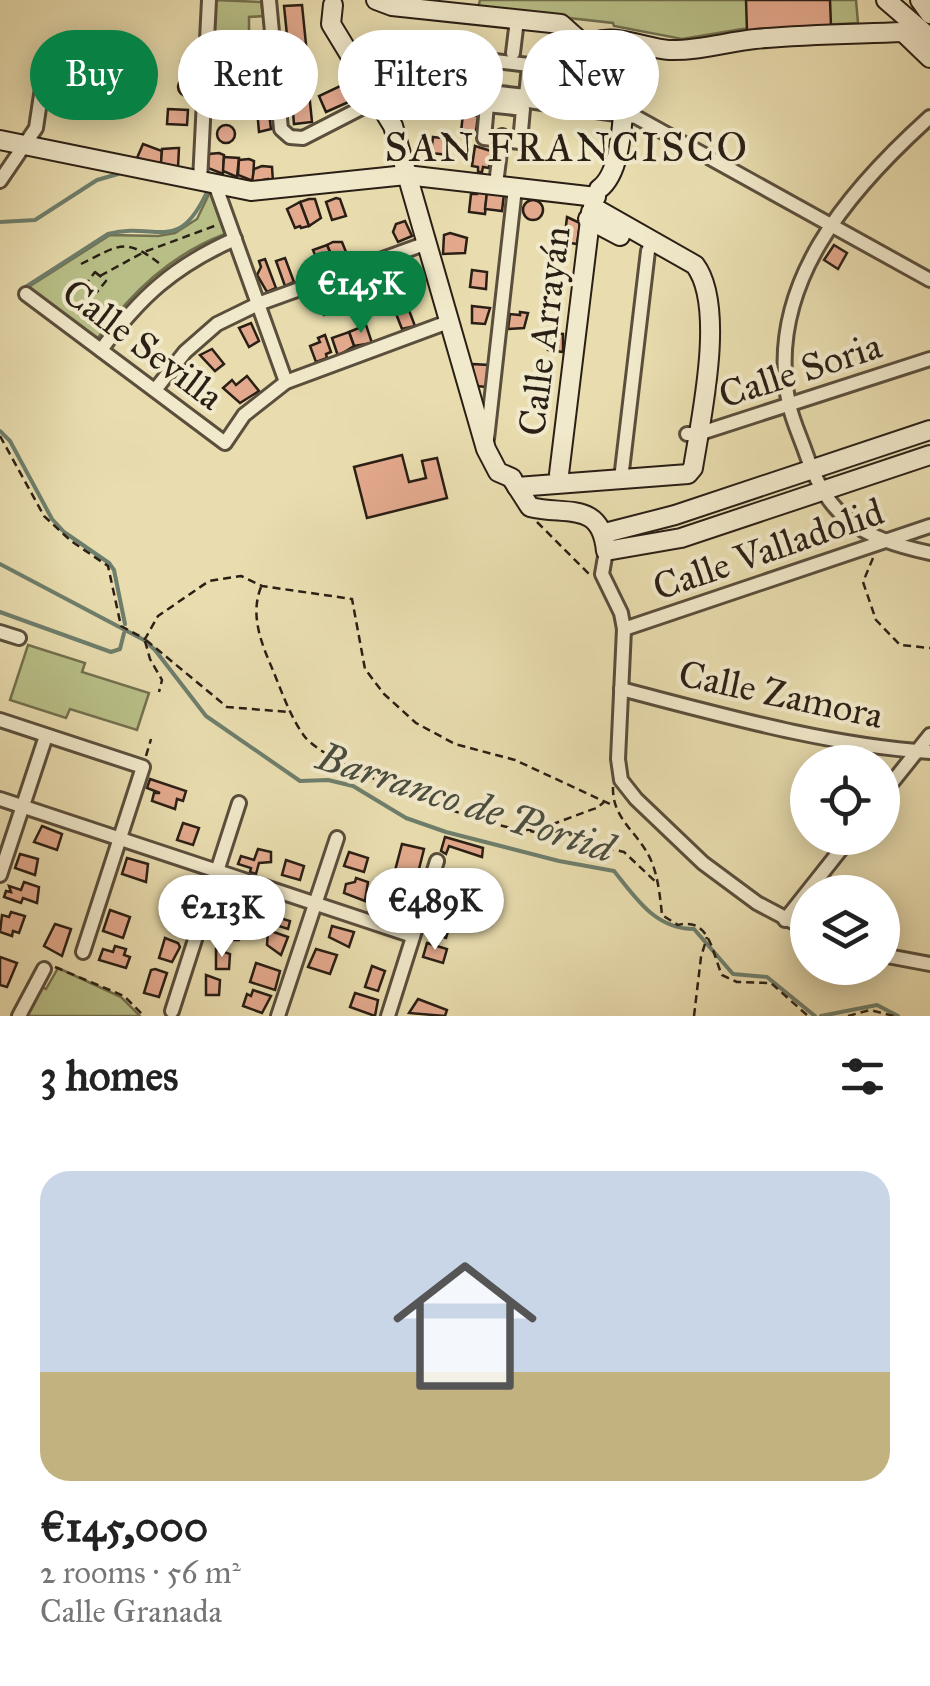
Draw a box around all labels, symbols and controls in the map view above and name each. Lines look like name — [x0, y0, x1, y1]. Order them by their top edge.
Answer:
chip: Buy — [30, 30, 158, 120]
chip: Rent — [178, 30, 318, 120]
chip: Filters — [338, 30, 503, 120]
chip: New — [523, 30, 659, 120]
district label: SAN FRANCISCO — [385, 123, 749, 172]
street label: Calle Arrayán — [508, 224, 580, 438]
pin: €145K — [291, 251, 431, 336]
text: €145K — [317, 264, 405, 303]
street label: Calle Sevilla — [54, 269, 233, 420]
street label: Calle Soria — [713, 322, 888, 418]
street label: Calle Valladolid — [647, 488, 889, 610]
street label: Calle Zamora — [675, 650, 888, 738]
water label: Barranco de Portid — [310, 731, 622, 874]
map controls — [790, 745, 900, 985]
button: locate — [790, 745, 900, 855]
pin: €489K — [365, 868, 505, 953]
pin: €213K — [152, 875, 292, 960]
button: layers — [790, 875, 900, 985]
text: €489K — [388, 881, 482, 920]
text: €213K — [180, 888, 264, 927]
icon: filters — [835, 1049, 890, 1104]
text: 3 homes — [40, 1050, 178, 1102]
icon: home — [375, 1236, 555, 1416]
text: €145,000 — [40, 1501, 208, 1553]
text: 2 rooms · 56 m² — [40, 1553, 241, 1592]
text: Calle Granada — [40, 1592, 222, 1631]

